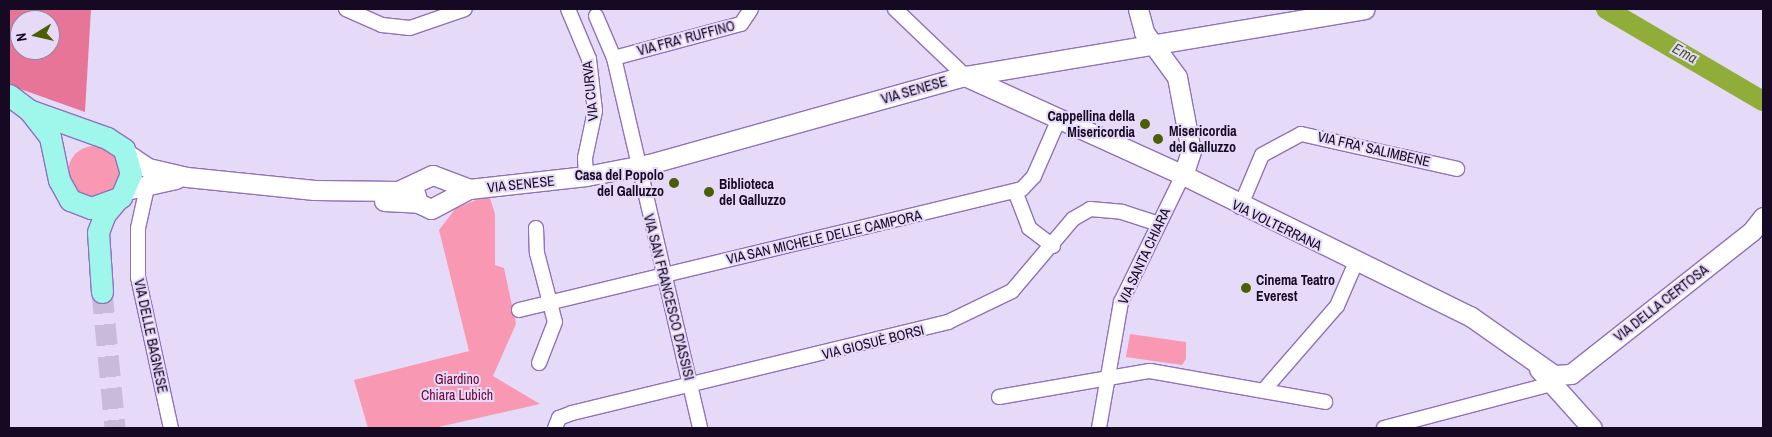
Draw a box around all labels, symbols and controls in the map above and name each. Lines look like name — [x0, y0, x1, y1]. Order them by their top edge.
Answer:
north arrow — [10, 10, 60, 60]
street label: VIA FRA' RUFFINO — [635, 17, 737, 59]
text: N — [12, 32, 31, 43]
water label: Ema — [1670, 39, 1700, 67]
street label: VIA CURVA — [578, 60, 602, 122]
street label: VIA SENESE — [879, 73, 949, 107]
place label: Cappellina della Misericordia — [1048, 108, 1135, 140]
marker: Cappellina della Misericordia — [1139, 118, 1151, 130]
place label: Misericordia del Galluzzo — [1169, 123, 1237, 156]
street label: VIA FRA' SALIMBENE — [1316, 128, 1432, 170]
marker: Misericordia del Galluzzo — [1151, 132, 1165, 146]
place label: Casa del Popolo del Galluzzo — [575, 167, 664, 200]
street label: VIA SENESE — [486, 172, 556, 196]
place label: Biblioteca del Galluzzo — [719, 176, 786, 208]
marker: Casa del Popolo del Galluzzo — [668, 177, 680, 189]
marker: Biblioteca del Galluzzo — [703, 186, 715, 198]
street label: VIA VOLTERRANA — [1229, 196, 1325, 254]
street label: VIA SANTA CHIARA — [1114, 205, 1174, 307]
street label: VIA SAN MICHELE DELLE CAMPORA — [725, 206, 923, 268]
street label: VIA SAN FRANCESCO D'ASSISI — [640, 212, 698, 382]
street label: VIA DELLA CERTOSA — [1610, 261, 1712, 345]
place label: Cinema Teatro Everest — [1256, 272, 1335, 304]
street label: VIA DELLE BAGNESE — [131, 277, 171, 395]
marker: Cinema Teatro Everest — [1240, 282, 1252, 294]
street label: VIA GIOSUÈ BORSI — [820, 321, 926, 363]
park label: Giardino Chiara Lubich — [421, 371, 493, 404]

